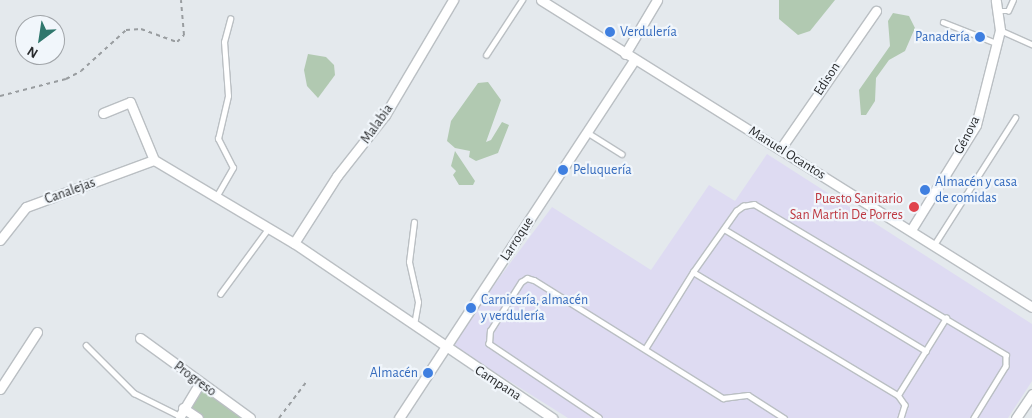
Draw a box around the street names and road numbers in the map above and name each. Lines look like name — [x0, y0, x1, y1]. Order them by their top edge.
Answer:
street label: Edison — [810, 59, 844, 99]
street label: Malabia — [357, 101, 397, 147]
street label: Génova — [950, 113, 984, 157]
street label: Manuel Ocantos — [745, 123, 829, 183]
street label: Canalejas — [42, 174, 98, 208]
street label: Larroque — [497, 214, 537, 264]
street label: Progreso — [171, 358, 219, 400]
street label: Campana — [472, 362, 524, 404]

